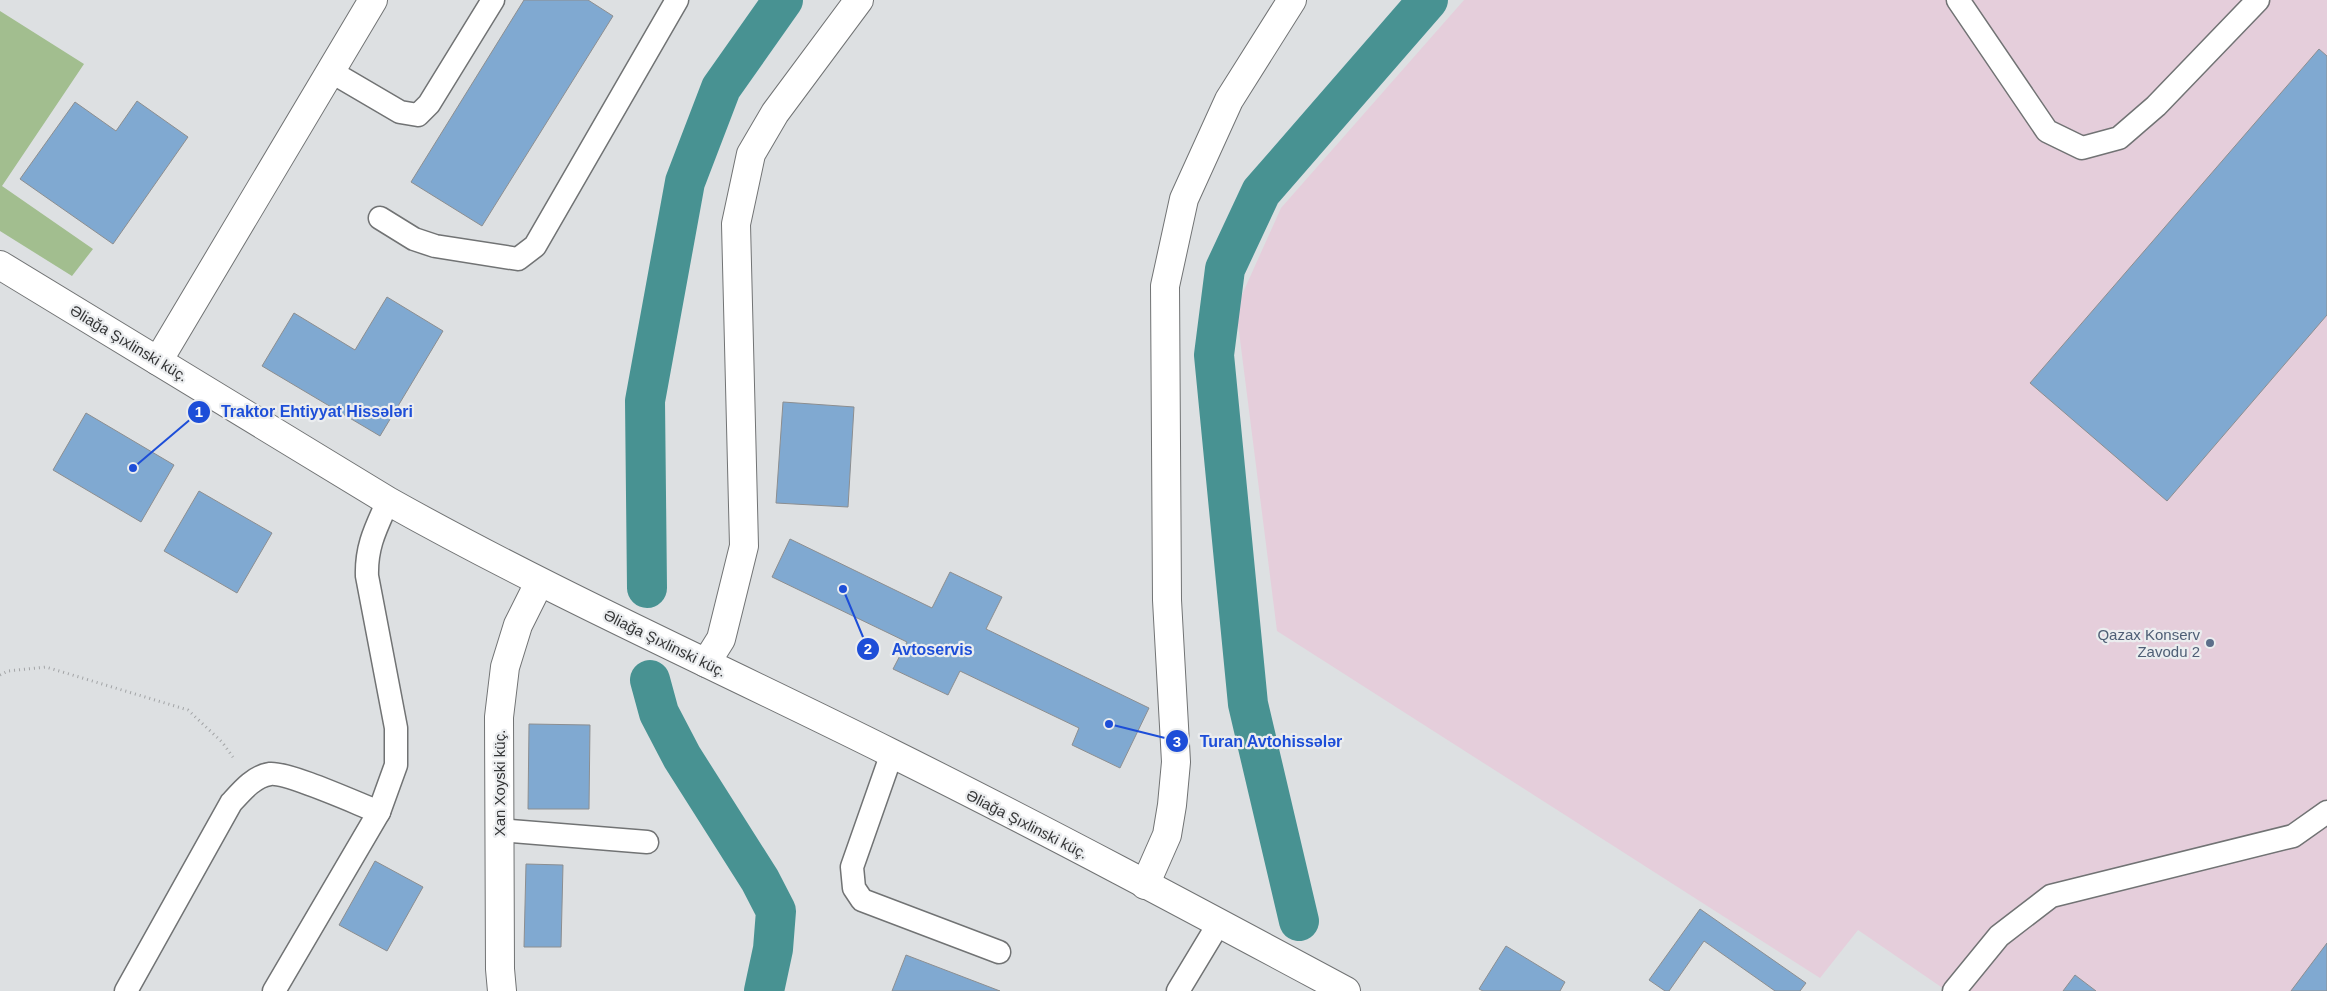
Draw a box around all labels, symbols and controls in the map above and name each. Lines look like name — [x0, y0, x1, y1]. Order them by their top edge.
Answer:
street label: Əliağa Şıxlinski küç. — [67, 301, 191, 385]
callout: Traktor Ehtiyyat Hissələri — [186, 396, 423, 427]
text: 1 — [195, 403, 203, 420]
text: Traktor Ehtiyyat Hissələri — [221, 403, 413, 420]
street label: Əliağa Şıxlinski küç. — [601, 606, 729, 680]
place label: Qazax Konserv Zavodu 2 — [2097, 626, 2200, 660]
callout: Avtoservis — [856, 634, 982, 665]
marker: Qazax Konserv Zavodu 2 — [2204, 637, 2216, 649]
text: 2 — [864, 640, 872, 657]
text: Avtoservis — [891, 641, 973, 658]
callout: Turan Avtohissələr — [1164, 726, 1352, 757]
street label: Xan Xoyski küç. — [491, 730, 508, 836]
text: 3 — [1173, 733, 1181, 750]
text: Turan Avtohissələr — [1200, 733, 1342, 750]
street label: Əliağa Şıxlinski küç. — [964, 786, 1090, 862]

